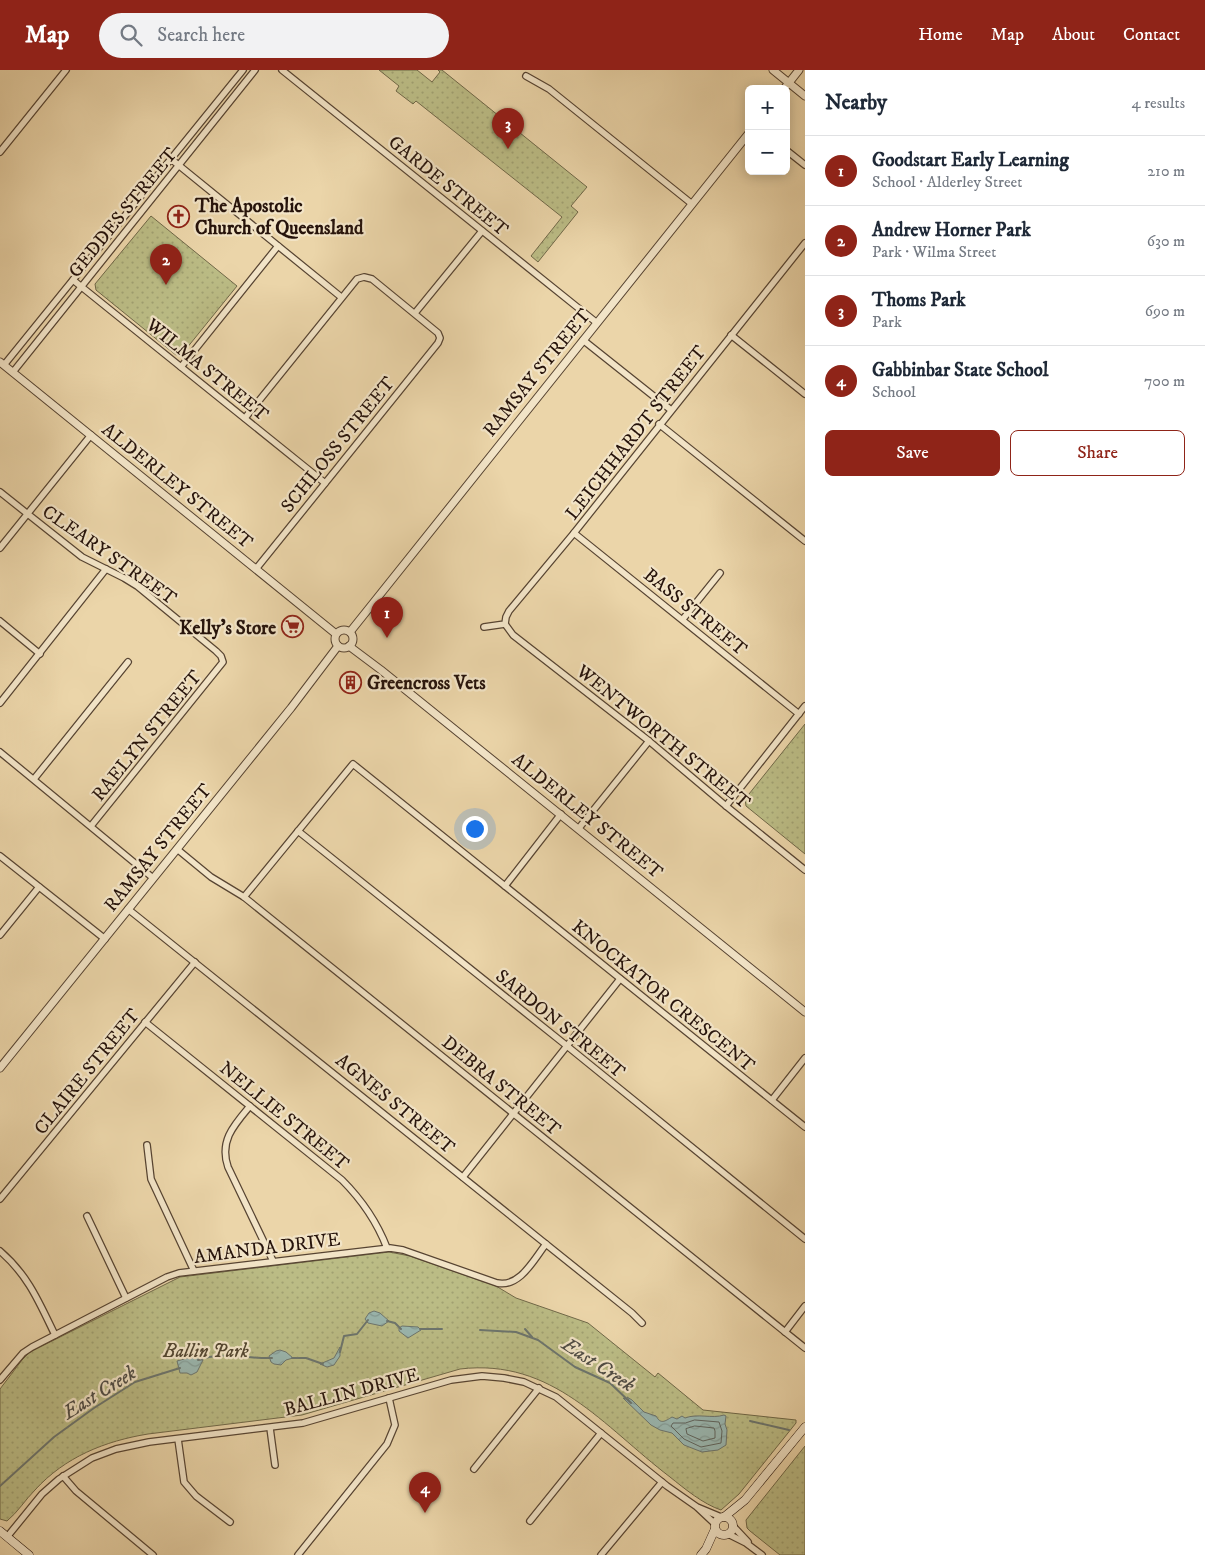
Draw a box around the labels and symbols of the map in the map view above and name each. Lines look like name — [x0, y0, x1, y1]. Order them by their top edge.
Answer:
pin: 3 — [492, 108, 524, 149]
street label: GARDE STREET — [383, 131, 513, 242]
street label: GEDDES STREET — [64, 143, 183, 283]
place label: The Apostolic Church of Queensland — [194, 195, 364, 240]
church icon: The Apostolic Church of Queensland — [167, 204, 191, 228]
pin: 2 — [150, 244, 182, 285]
street label: RAMSAY STREET — [478, 304, 596, 442]
street label: WILMA STREET — [140, 313, 273, 427]
street label: LEICHHARDT STREET — [561, 341, 712, 525]
street label: SCHLOSS STREET — [276, 372, 400, 517]
street label: ALDERLEY STREET — [97, 418, 258, 554]
street label: CLEARY STREET — [38, 500, 181, 611]
street label: BASS STREET — [639, 563, 752, 661]
pin: 1 — [371, 597, 403, 638]
supermarket icon: Kelly's Store — [280, 615, 304, 639]
place label: Kelly's Store — [179, 617, 276, 640]
street label: WENTWORTH STREET — [571, 659, 755, 815]
street label: RAELYN STREET — [87, 665, 207, 806]
building icon: Greencross Vets — [339, 670, 363, 694]
place label: Greencross Vets — [367, 672, 486, 695]
street label: ALDERLEY STREET — [507, 748, 668, 884]
street label: RAMSAY STREET — [99, 779, 217, 917]
your location — [462, 816, 488, 842]
street label: KNOCKATOR CRESCENT — [567, 915, 760, 1078]
street label: SARDON STREET — [491, 965, 630, 1084]
street label: CLAIRE STREET — [29, 1004, 145, 1139]
street label: DEBRA STREET — [437, 1031, 566, 1142]
street label: AGNES STREET — [331, 1049, 460, 1160]
street label: NELLIE STREET — [215, 1057, 354, 1176]
street label: AMANDA DRIVE — [193, 1228, 342, 1269]
water label: East Creek — [556, 1332, 640, 1398]
park label: Ballin Park — [162, 1340, 249, 1363]
water label: East Creek — [57, 1361, 142, 1426]
street label: BALLIN DRIVE — [281, 1363, 421, 1422]
pin: 4 — [409, 1472, 441, 1513]

